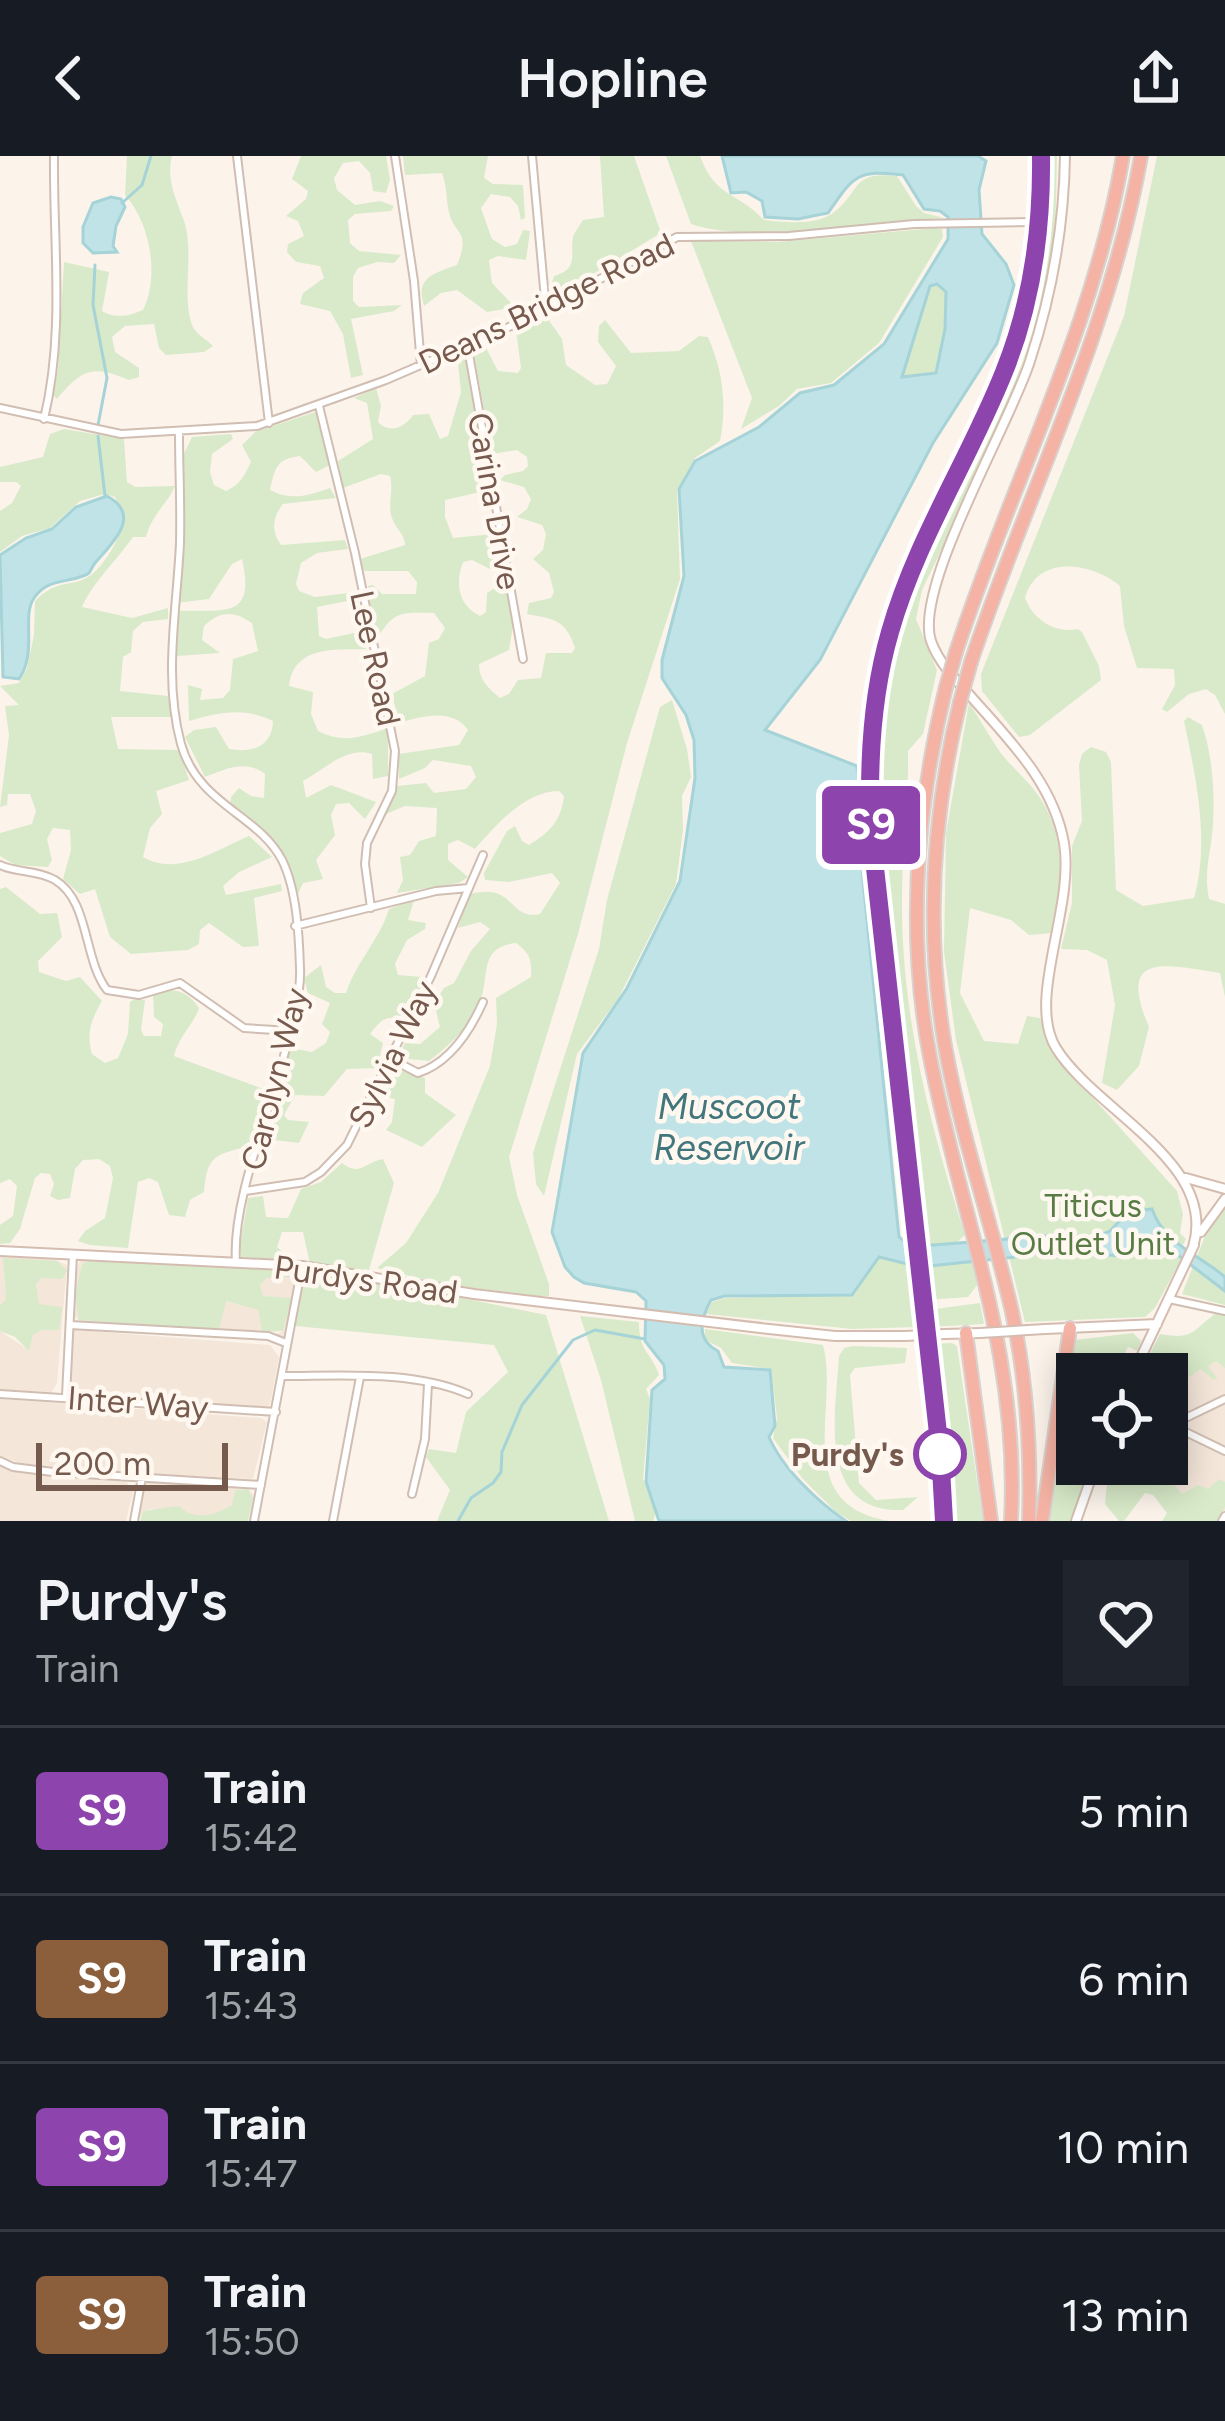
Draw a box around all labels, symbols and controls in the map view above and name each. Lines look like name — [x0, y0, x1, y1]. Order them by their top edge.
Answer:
icon: back — [36, 45, 102, 111]
icon: share — [1123, 45, 1189, 111]
text: Hopline — [517, 46, 708, 111]
street label: Deans Bridge Road — [412, 225, 680, 382]
street label: Carina Drive — [460, 409, 529, 593]
street label: Lee Road — [342, 587, 409, 729]
line badge: S9 — [817, 786, 925, 864]
text: S9 — [846, 799, 896, 850]
street label: Sylvia Way — [340, 974, 445, 1134]
street label: Carolyn Way — [233, 983, 316, 1174]
water label: Muscoot Reservoir — [654, 1085, 806, 1169]
park label: Titicus Outlet Unit — [1011, 1186, 1175, 1263]
street label: Purdys Road — [272, 1247, 460, 1312]
map controls — [1056, 1353, 1188, 1485]
button: locate — [1056, 1353, 1188, 1485]
street label: Inter Way — [66, 1378, 210, 1427]
marker: Purdy's — [915, 1429, 965, 1479]
place label: Purdy's — [791, 1435, 904, 1474]
scale bar — [36, 1437, 228, 1490]
text: 200 m — [54, 1444, 151, 1483]
button: heart — [1063, 1560, 1189, 1686]
text: Purdy's — [36, 1566, 227, 1634]
text: Train — [36, 1645, 120, 1692]
text: Train — [204, 1760, 307, 1814]
text: 5 min — [1078, 1784, 1189, 1838]
text: S9 — [77, 1785, 127, 1836]
text: 15:42 — [204, 1814, 298, 1861]
text: Train — [204, 1928, 307, 1982]
text: 6 min — [1079, 1952, 1189, 2006]
text: S9 — [77, 1953, 127, 2004]
text: 15:43 — [204, 1982, 298, 2029]
text: Train — [204, 2096, 307, 2150]
text: 10 min — [1057, 2120, 1189, 2174]
text: S9 — [77, 2121, 127, 2172]
text: 15:47 — [204, 2150, 298, 2197]
text: Train — [204, 2264, 307, 2318]
text: 13 min — [1061, 2288, 1189, 2342]
text: S9 — [77, 2289, 127, 2340]
text: 15:50 — [204, 2318, 300, 2365]

